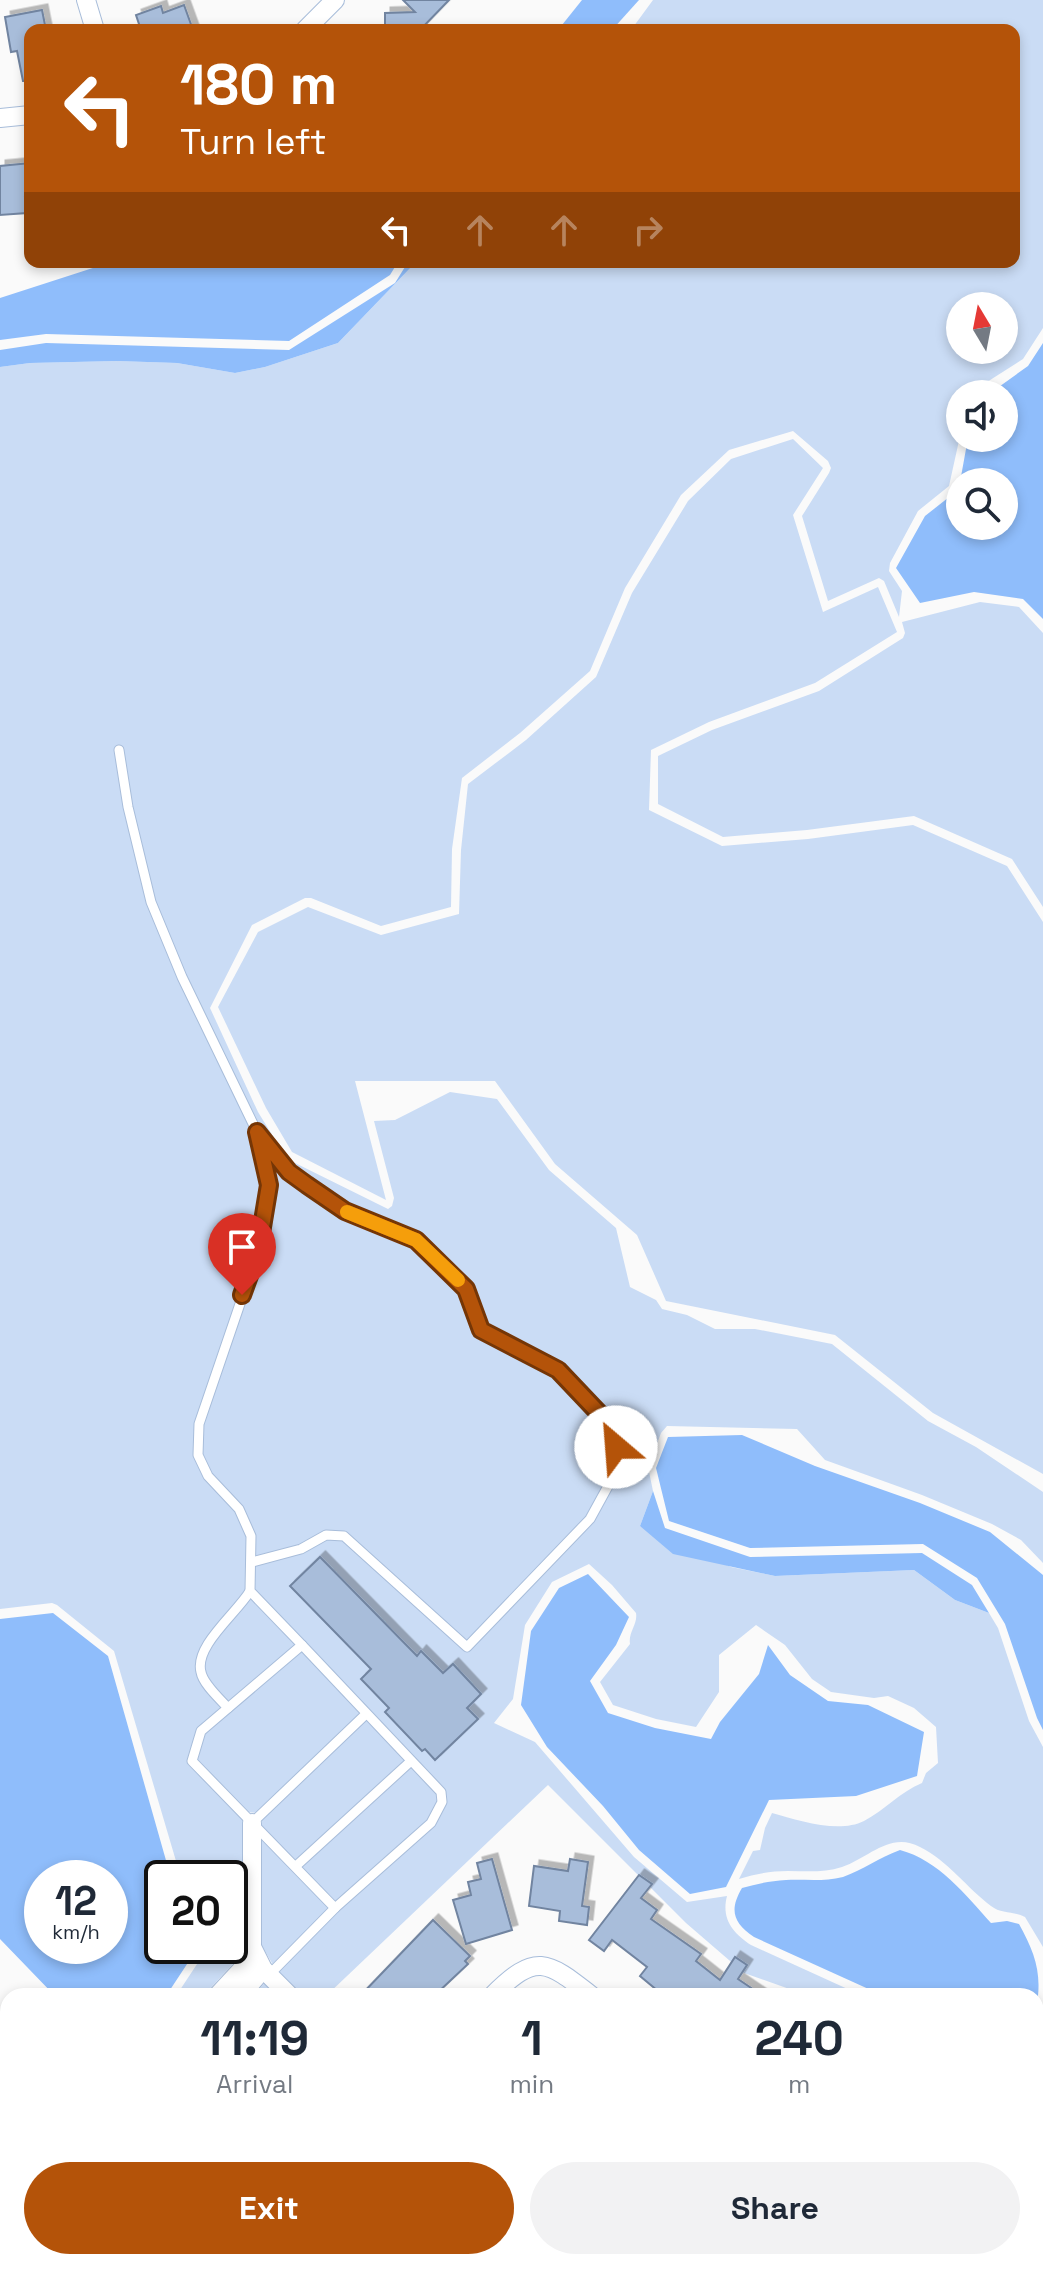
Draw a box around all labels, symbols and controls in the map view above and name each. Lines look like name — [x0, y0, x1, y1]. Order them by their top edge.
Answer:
text: 180 m — [180, 49, 337, 120]
icon: left — [48, 56, 152, 160]
text: Turn left — [180, 119, 327, 165]
icon: left — [374, 208, 418, 252]
icon: ahead — [458, 208, 502, 252]
icon: ahead — [542, 208, 586, 252]
icon: right — [626, 208, 670, 252]
north arrow — [946, 292, 1018, 364]
map controls — [946, 292, 1018, 540]
button: sound — [946, 380, 1018, 452]
button: search — [946, 468, 1018, 540]
pin — [208, 1213, 276, 1295]
icon: arrive — [220, 1225, 264, 1269]
position arrow — [574, 1405, 658, 1489]
speed limit sign: 20 — [144, 1860, 248, 1964]
text: 12 — [55, 1876, 97, 1927]
text: km/h — [52, 1919, 100, 1945]
text: 11:19 — [200, 2008, 309, 2069]
text: 1 — [521, 2008, 543, 2069]
text: 240 — [754, 2008, 844, 2069]
text: Arrival — [216, 2067, 293, 2101]
text: min — [510, 2067, 554, 2101]
text: m — [788, 2067, 810, 2101]
button: Exit — [24, 2162, 514, 2254]
button: Share — [530, 2162, 1020, 2254]

